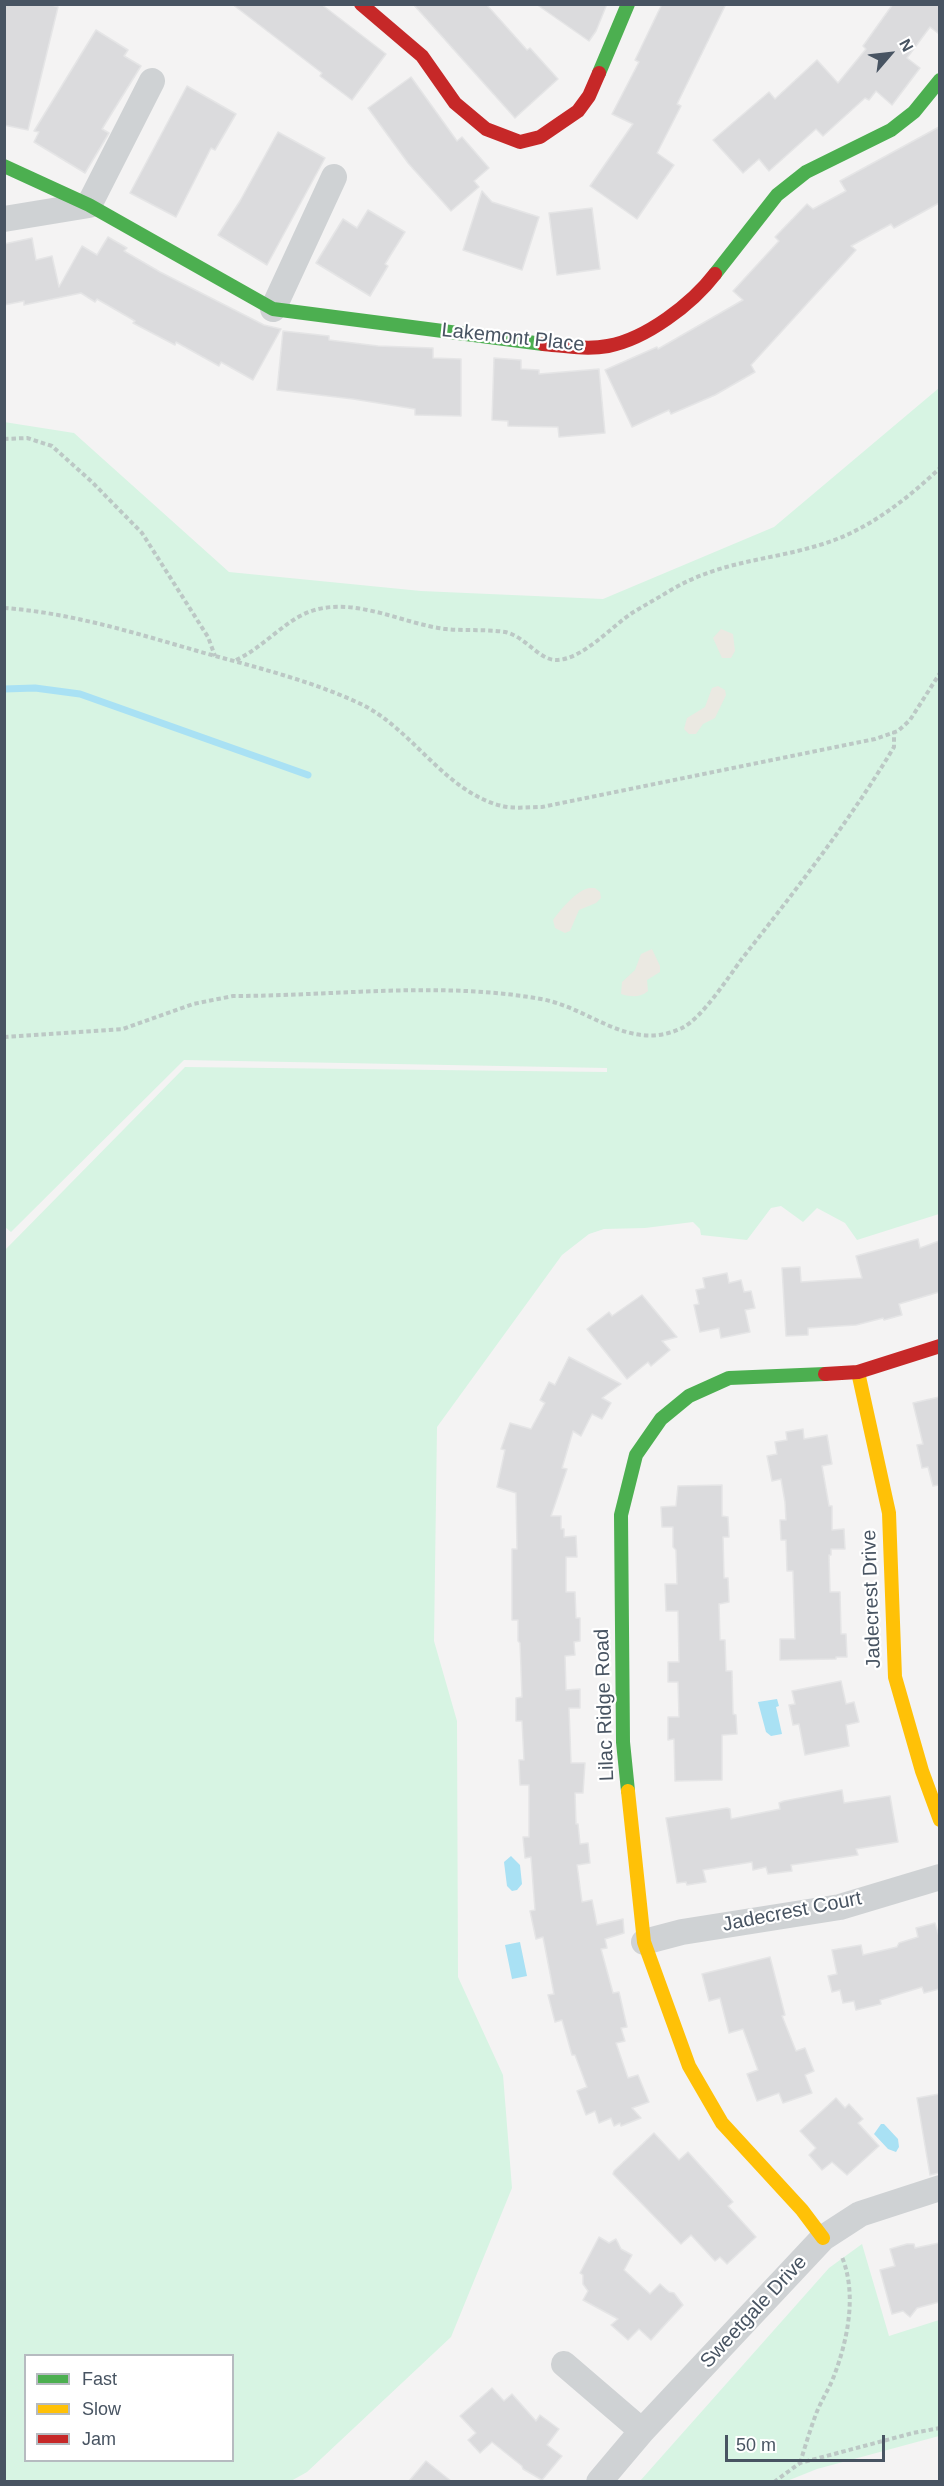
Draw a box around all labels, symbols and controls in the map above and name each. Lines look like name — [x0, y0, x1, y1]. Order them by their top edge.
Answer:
north arrow — [860, 24, 920, 84]
text: N — [896, 36, 917, 54]
street label: Lakemont Place — [440, 319, 586, 357]
street label: Jadecrest Drive — [858, 1529, 886, 1669]
street label: Lilac Ridge Road — [590, 1628, 620, 1782]
street label: Jadecrest Court — [720, 1887, 864, 1937]
street label: Sweetgale Drive — [696, 2251, 812, 2373]
legend — [24, 2354, 234, 2462]
text: Fast — [82, 2369, 117, 2389]
text: Slow — [82, 2399, 121, 2419]
scale bar — [728, 2423, 888, 2461]
text: Jam — [82, 2429, 116, 2449]
text: 50 m — [736, 2435, 776, 2455]

